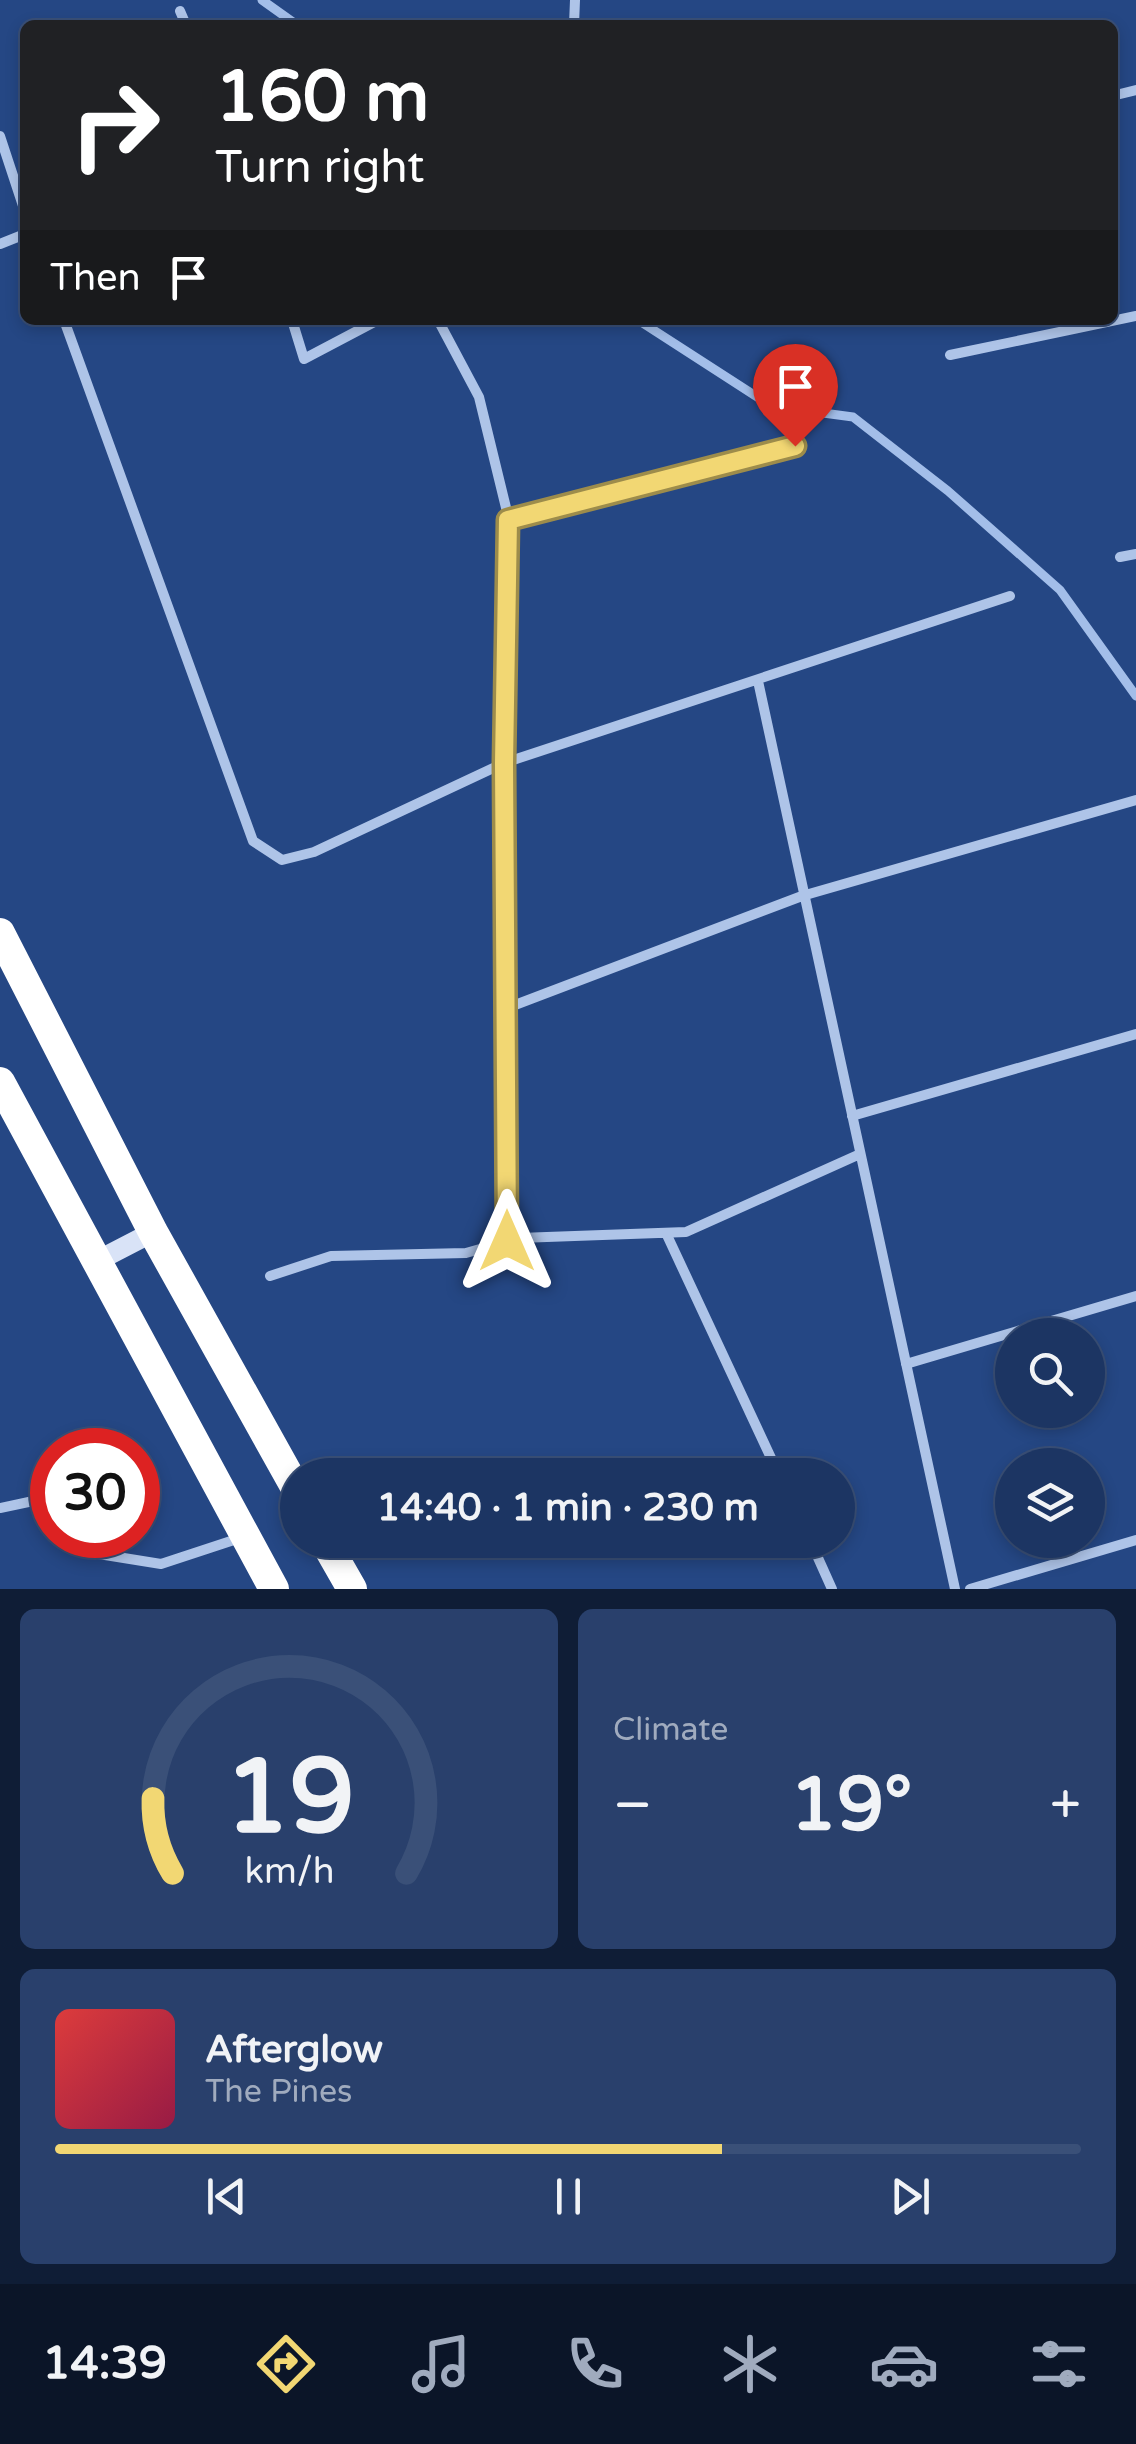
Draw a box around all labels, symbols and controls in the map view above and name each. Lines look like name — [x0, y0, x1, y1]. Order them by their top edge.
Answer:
text: 160 m — [215, 56, 429, 140]
icon: right — [50, 60, 180, 190]
text: Turn right — [215, 141, 424, 195]
icon: arrive — [161, 250, 216, 305]
text: Then — [50, 255, 141, 301]
pin — [753, 344, 838, 447]
icon: arrive — [768, 359, 823, 414]
position arrow — [455, 1189, 559, 1293]
map controls — [995, 1318, 1105, 1558]
button: search — [995, 1318, 1105, 1428]
speed limit sign: 30 — [30, 1428, 160, 1558]
button: layers — [995, 1448, 1105, 1558]
text: 14:40 · 1 min · 230 m — [376, 1485, 759, 1531]
text: Climate — [613, 1711, 728, 1749]
text: 19 — [224, 1736, 354, 1861]
text: 19° — [790, 1760, 912, 1850]
text: − — [613, 1773, 652, 1839]
text: + — [1050, 1773, 1081, 1839]
text: km/h — [244, 1850, 334, 1893]
text: Afterglow — [205, 2027, 383, 2073]
text: The Pines — [205, 2073, 352, 2111]
icon: previous — [199, 2169, 254, 2224]
icon: pause — [541, 2169, 596, 2224]
icon: next — [883, 2169, 938, 2224]
icon: directions — [251, 2329, 321, 2399]
icon: music — [406, 2329, 476, 2399]
icon: phone — [560, 2329, 630, 2399]
icon: climate — [715, 2329, 785, 2399]
icon: car — [869, 2329, 939, 2399]
icon: filters — [1024, 2329, 1094, 2399]
text: 14:39 — [42, 2337, 167, 2391]

